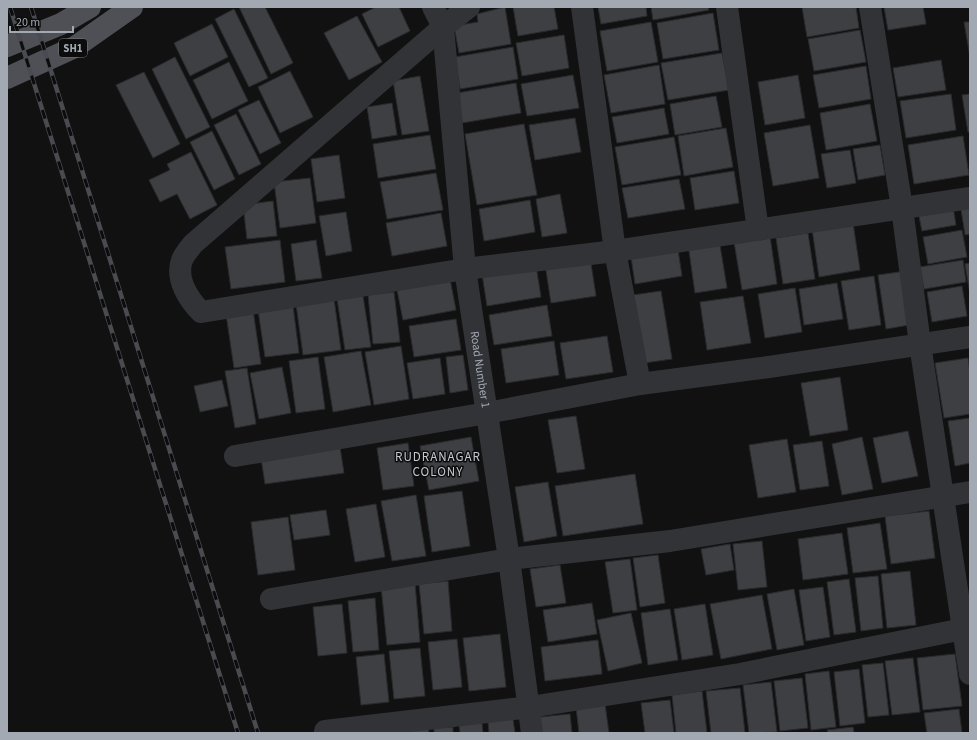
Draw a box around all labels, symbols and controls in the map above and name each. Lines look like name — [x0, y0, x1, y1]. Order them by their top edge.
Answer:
scale bar — [10, 8, 73, 34]
text: 20 m — [16, 14, 40, 31]
road number: SH1 — [59, 39, 87, 57]
street label: Road Number 1 — [466, 330, 494, 409]
district label: RUDRANAGAR COLONY — [395, 448, 481, 481]

